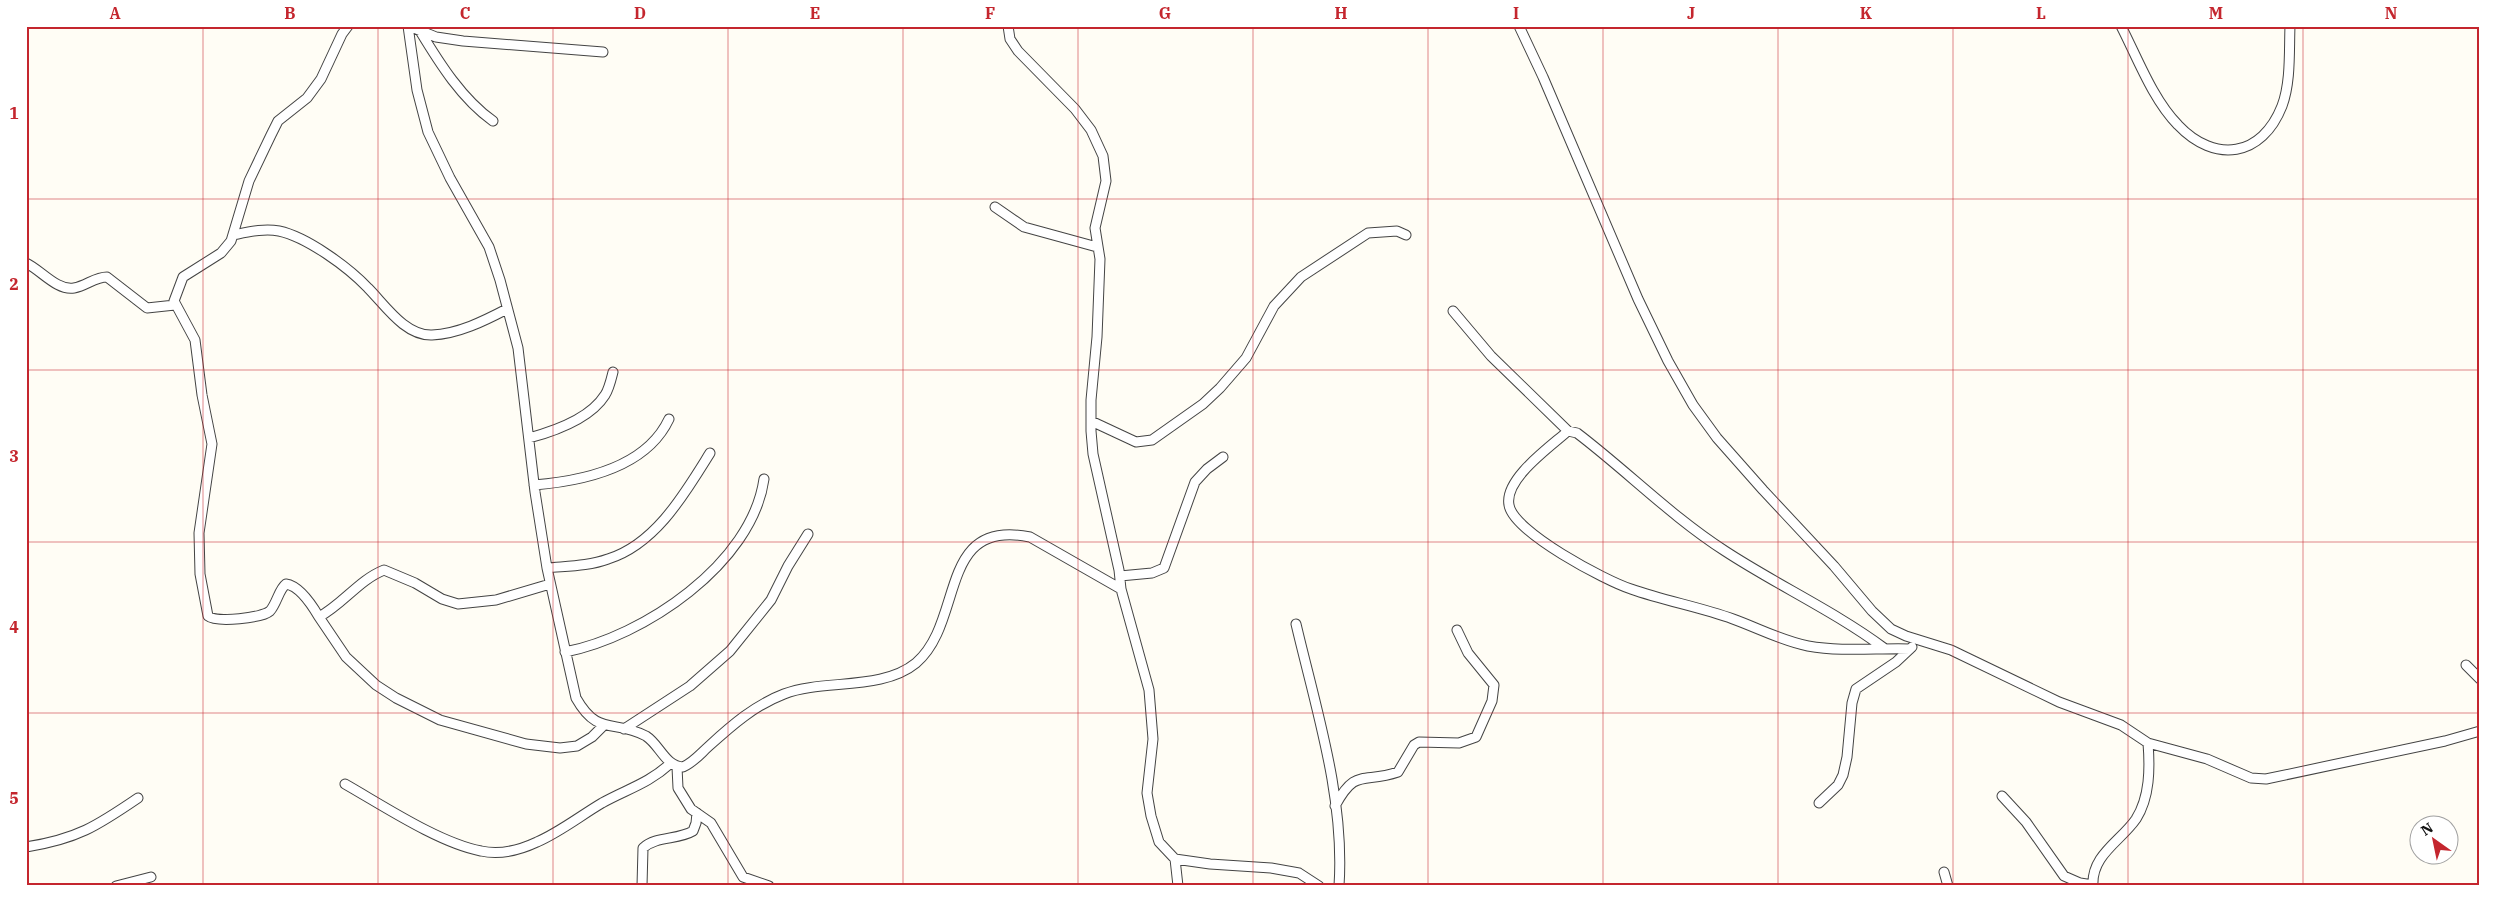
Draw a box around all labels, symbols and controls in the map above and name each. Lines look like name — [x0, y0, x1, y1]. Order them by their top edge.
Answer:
text: A — [109, 3, 121, 23]
text: B — [284, 3, 296, 23]
text: C — [460, 3, 470, 23]
text: D — [634, 3, 646, 23]
text: E — [810, 3, 820, 23]
text: F — [985, 3, 995, 23]
text: G — [1159, 3, 1171, 23]
text: H — [1335, 3, 1348, 23]
text: I — [1513, 3, 1519, 23]
text: J — [1687, 3, 1695, 23]
text: K — [1860, 3, 1873, 23]
text: L — [2036, 3, 2046, 23]
text: M — [2209, 3, 2223, 23]
text: N — [2385, 3, 2397, 23]
text: 1 — [9, 103, 19, 123]
text: 2 — [9, 274, 19, 294]
text: 3 — [9, 446, 19, 466]
text: 4 — [9, 617, 19, 637]
text: 5 — [9, 788, 19, 808]
north arrow — [2408, 814, 2458, 864]
text: N — [2417, 819, 2436, 840]

